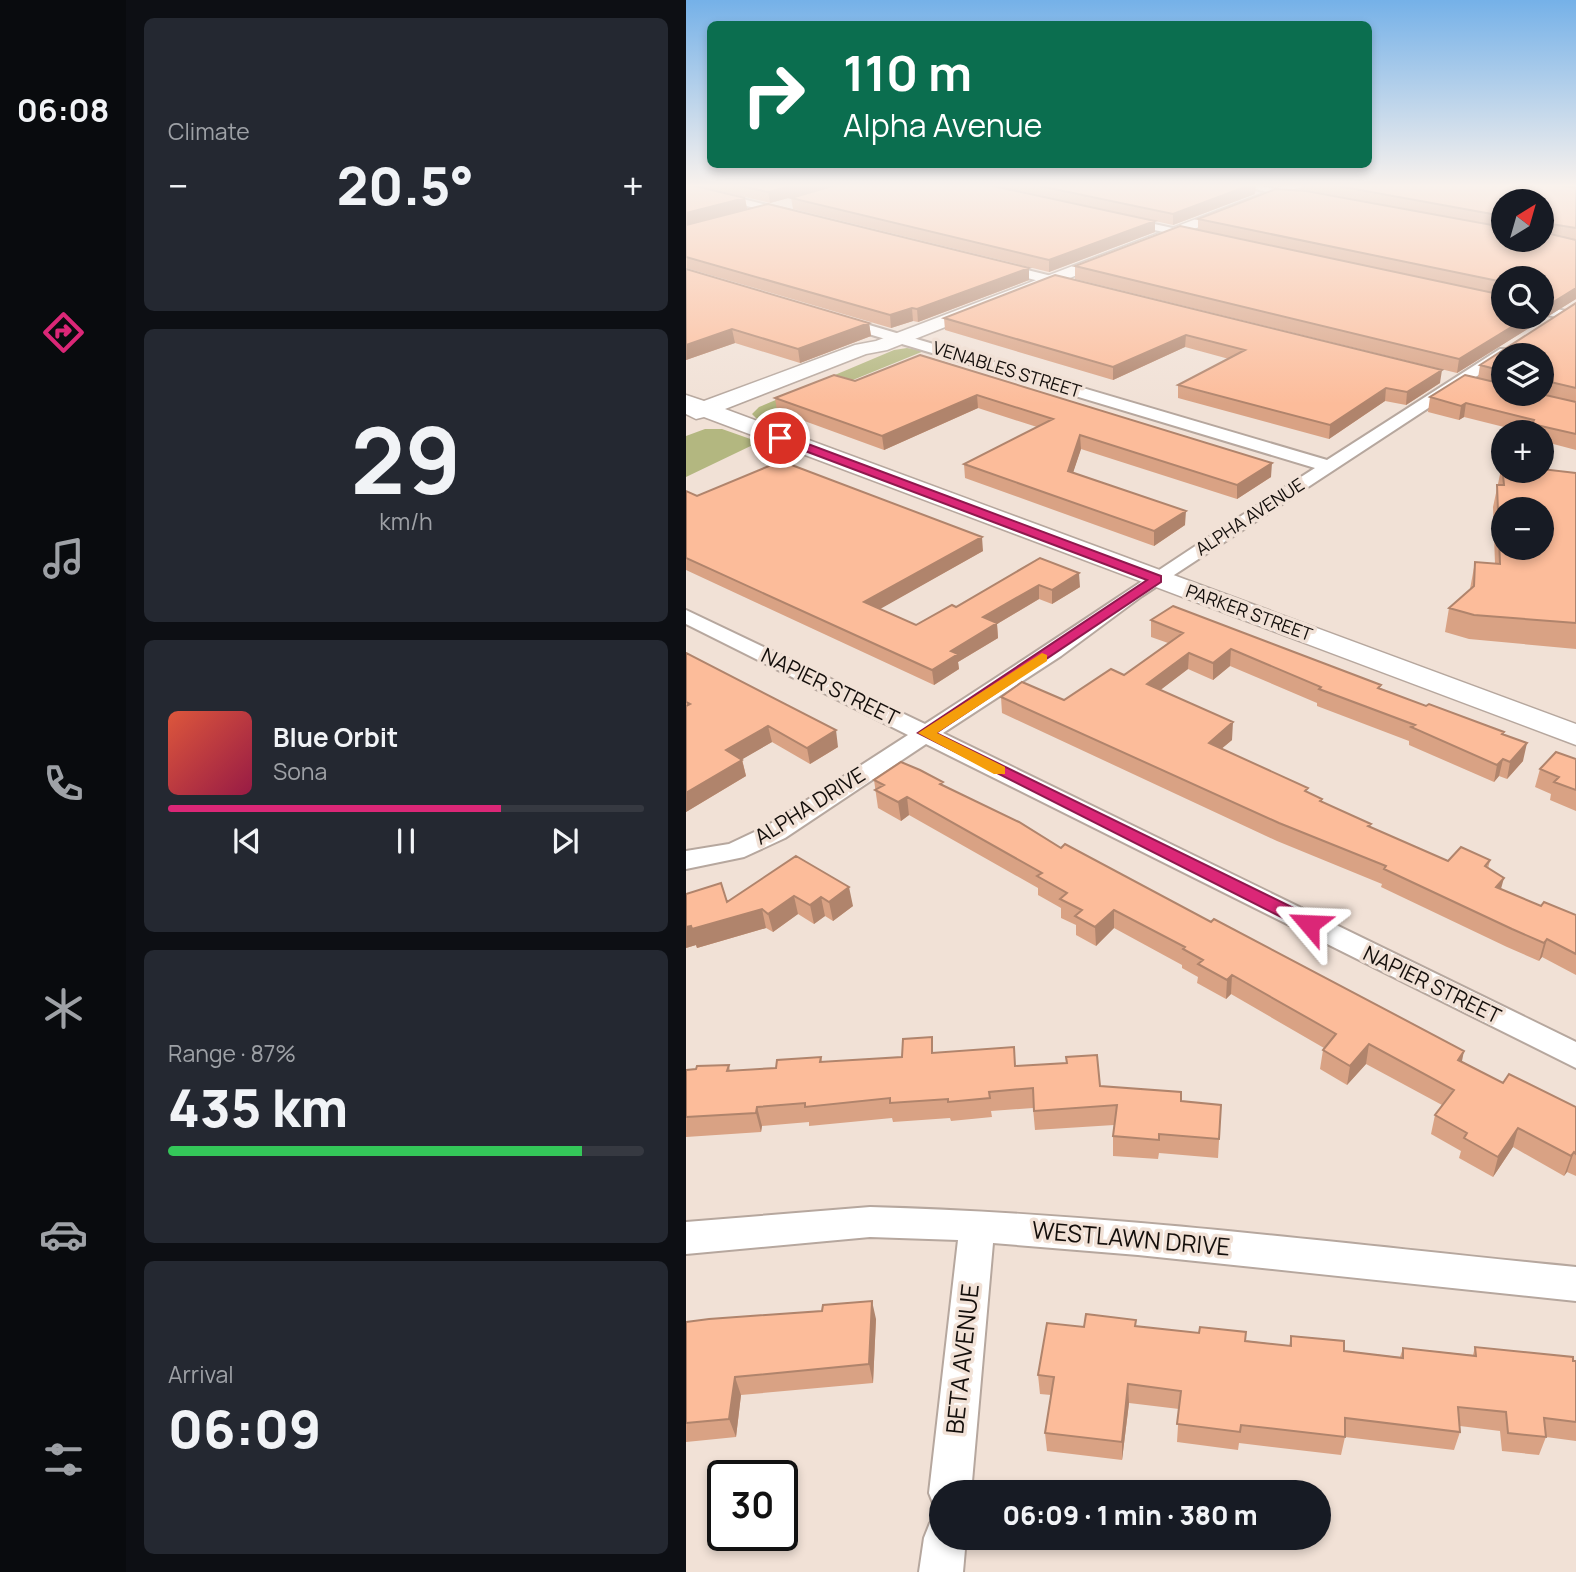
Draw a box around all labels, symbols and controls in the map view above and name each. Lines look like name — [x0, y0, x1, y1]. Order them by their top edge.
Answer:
text: 110 m — [843, 39, 972, 106]
icon: right — [728, 49, 819, 140]
text: 06:08 — [17, 88, 109, 132]
text: Alpha Avenue — [843, 103, 1042, 147]
text: Climate — [168, 115, 250, 147]
text: 20.5° — [337, 150, 474, 221]
text: − — [168, 159, 189, 211]
text: + — [622, 159, 644, 211]
north arrow — [1491, 189, 1554, 252]
map controls — [1491, 189, 1554, 560]
button: search — [1491, 266, 1554, 329]
icon: directions — [39, 308, 88, 357]
street label: VENABLES STREET — [930, 335, 1085, 403]
button: layers — [1491, 343, 1554, 406]
text: 29 — [351, 397, 461, 521]
pin — [750, 408, 810, 468]
icon: arrive — [761, 419, 799, 457]
button: + — [1491, 420, 1554, 483]
street label: ALPHA AVENUE — [1190, 472, 1309, 560]
button: − — [1491, 497, 1554, 560]
text: km/h — [379, 505, 433, 537]
icon: music — [39, 534, 88, 583]
street label: PARKER STREET — [1183, 578, 1316, 646]
street label: NAPIER STREET — [757, 641, 904, 732]
text: Blue Orbit — [273, 719, 398, 755]
text: Sona — [273, 755, 327, 787]
icon: phone — [39, 759, 88, 808]
street label: ALPHA DRIVE — [749, 760, 870, 850]
icon: previous — [228, 822, 266, 860]
icon: pause — [387, 822, 425, 860]
icon: next — [546, 822, 584, 860]
position arrow — [1272, 887, 1346, 961]
street label: NAPIER STREET — [1359, 939, 1506, 1030]
icon: climate — [39, 984, 88, 1033]
text: Range · 87% — [168, 1037, 296, 1069]
text: 435 km — [168, 1072, 348, 1143]
icon: car — [39, 1210, 88, 1259]
street label: WESTLAWN DRIVE — [1031, 1212, 1232, 1263]
street label: BETA AVENUE — [937, 1282, 986, 1436]
text: Arrival — [168, 1358, 234, 1390]
text: 06:09 — [168, 1393, 321, 1464]
icon: filters — [39, 1435, 88, 1484]
speed limit sign: 30 — [707, 1460, 798, 1551]
text: 06:09 · 1 min · 380 m — [1002, 1497, 1258, 1533]

